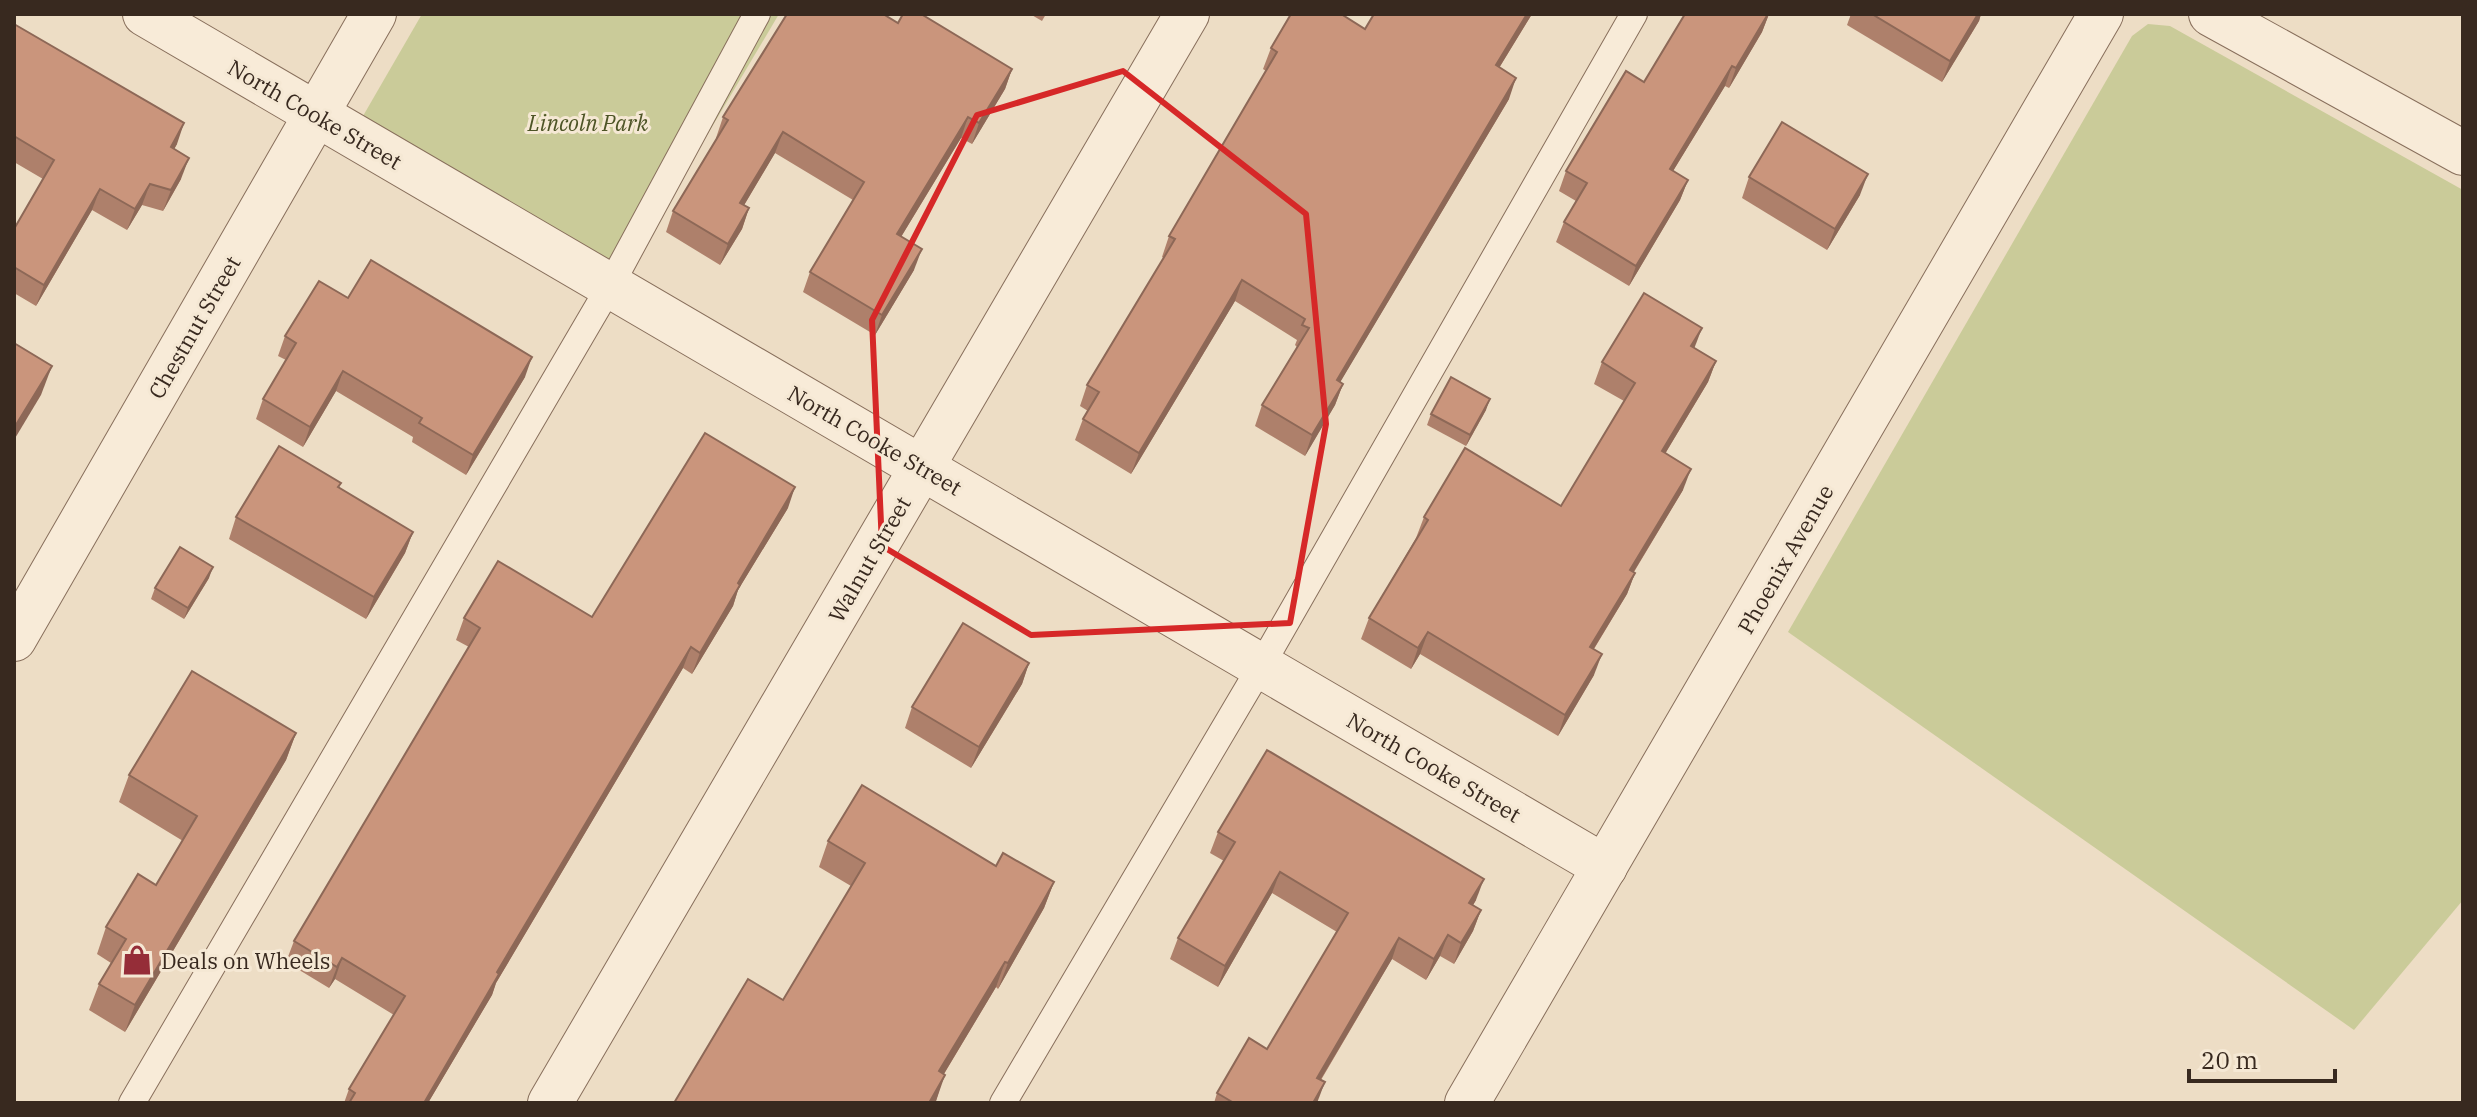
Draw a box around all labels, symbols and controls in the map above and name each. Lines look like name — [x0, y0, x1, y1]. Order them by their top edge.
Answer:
street label: North Cooke Street — [223, 52, 407, 176]
park label: Lincoln Park — [527, 108, 649, 137]
street label: Chestnut Street — [141, 250, 247, 404]
street label: North Cooke Street — [783, 378, 967, 502]
street label: Phoenix Avenue — [1731, 479, 1839, 639]
street label: Walnut Street — [821, 491, 917, 627]
street label: North Cooke Street — [1342, 705, 1526, 829]
shop icon: Deals on Wheels — [120, 943, 154, 977]
place label: Deals on Wheels — [161, 946, 331, 975]
scale bar — [2189, 1033, 2335, 1083]
text: 20 m — [2201, 1044, 2258, 1076]

